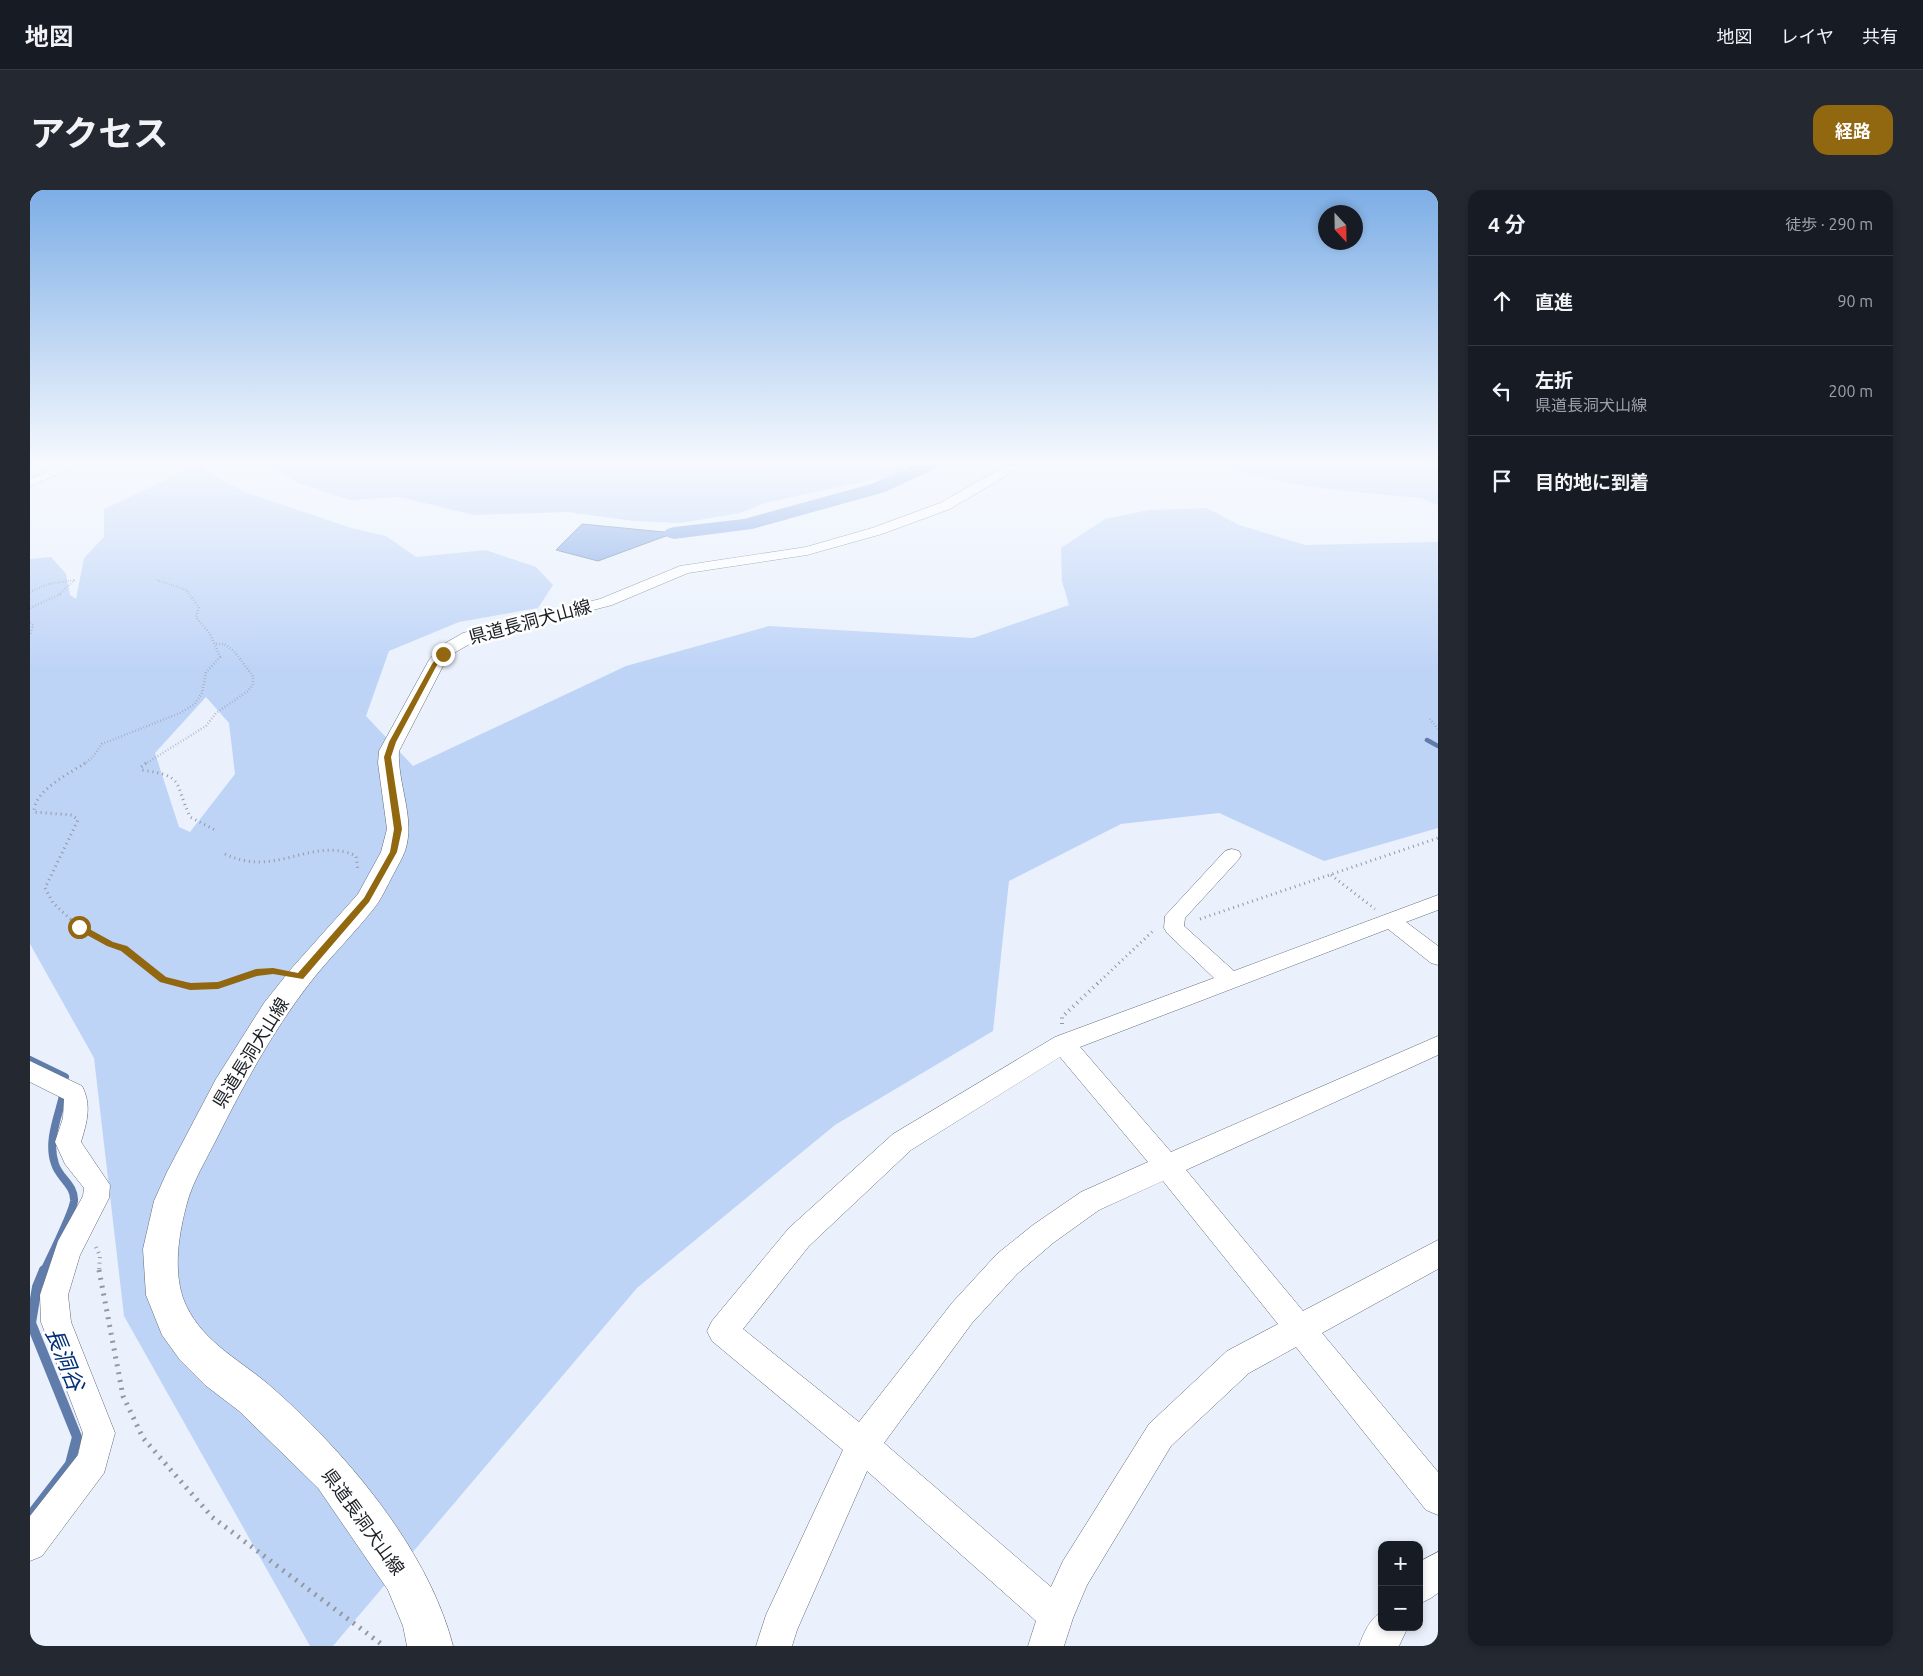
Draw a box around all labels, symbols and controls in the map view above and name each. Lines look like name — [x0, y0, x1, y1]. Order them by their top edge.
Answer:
text: 地図 — [25, 23, 73, 50]
text: 地図 — [1717, 26, 1753, 46]
text: レイヤ — [1781, 26, 1834, 46]
text: 共有 — [1862, 26, 1898, 46]
button: 経路 — [1813, 105, 1893, 155]
text: アクセス — [30, 113, 168, 153]
north arrow — [1318, 205, 1363, 250]
text: 4 分 — [1488, 212, 1526, 236]
text: 徒歩 · 290 m — [1785, 215, 1873, 233]
icon: ahead — [1488, 287, 1516, 315]
text: 直進 — [1535, 291, 1573, 313]
text: 90 m — [1837, 292, 1873, 310]
text: 左折 — [1535, 369, 1573, 391]
icon: left — [1488, 377, 1516, 405]
text: 200 m — [1828, 382, 1873, 400]
text: 県道長洞犬山線 — [1535, 396, 1647, 414]
icon: arrive — [1488, 467, 1516, 495]
text: 目的地に到着 — [1535, 471, 1649, 493]
street label: 県道長洞犬山線 — [466, 595, 593, 647]
route end — [432, 643, 455, 666]
route start — [68, 916, 91, 939]
street label: 県道長洞犬山線 — [208, 994, 292, 1111]
water label: 長洞谷 — [42, 1324, 90, 1396]
street label: 県道長洞犬山線 — [319, 1465, 409, 1578]
map controls — [1378, 1541, 1423, 1631]
button: + — [1378, 1541, 1423, 1586]
button: − — [1378, 1586, 1423, 1631]

